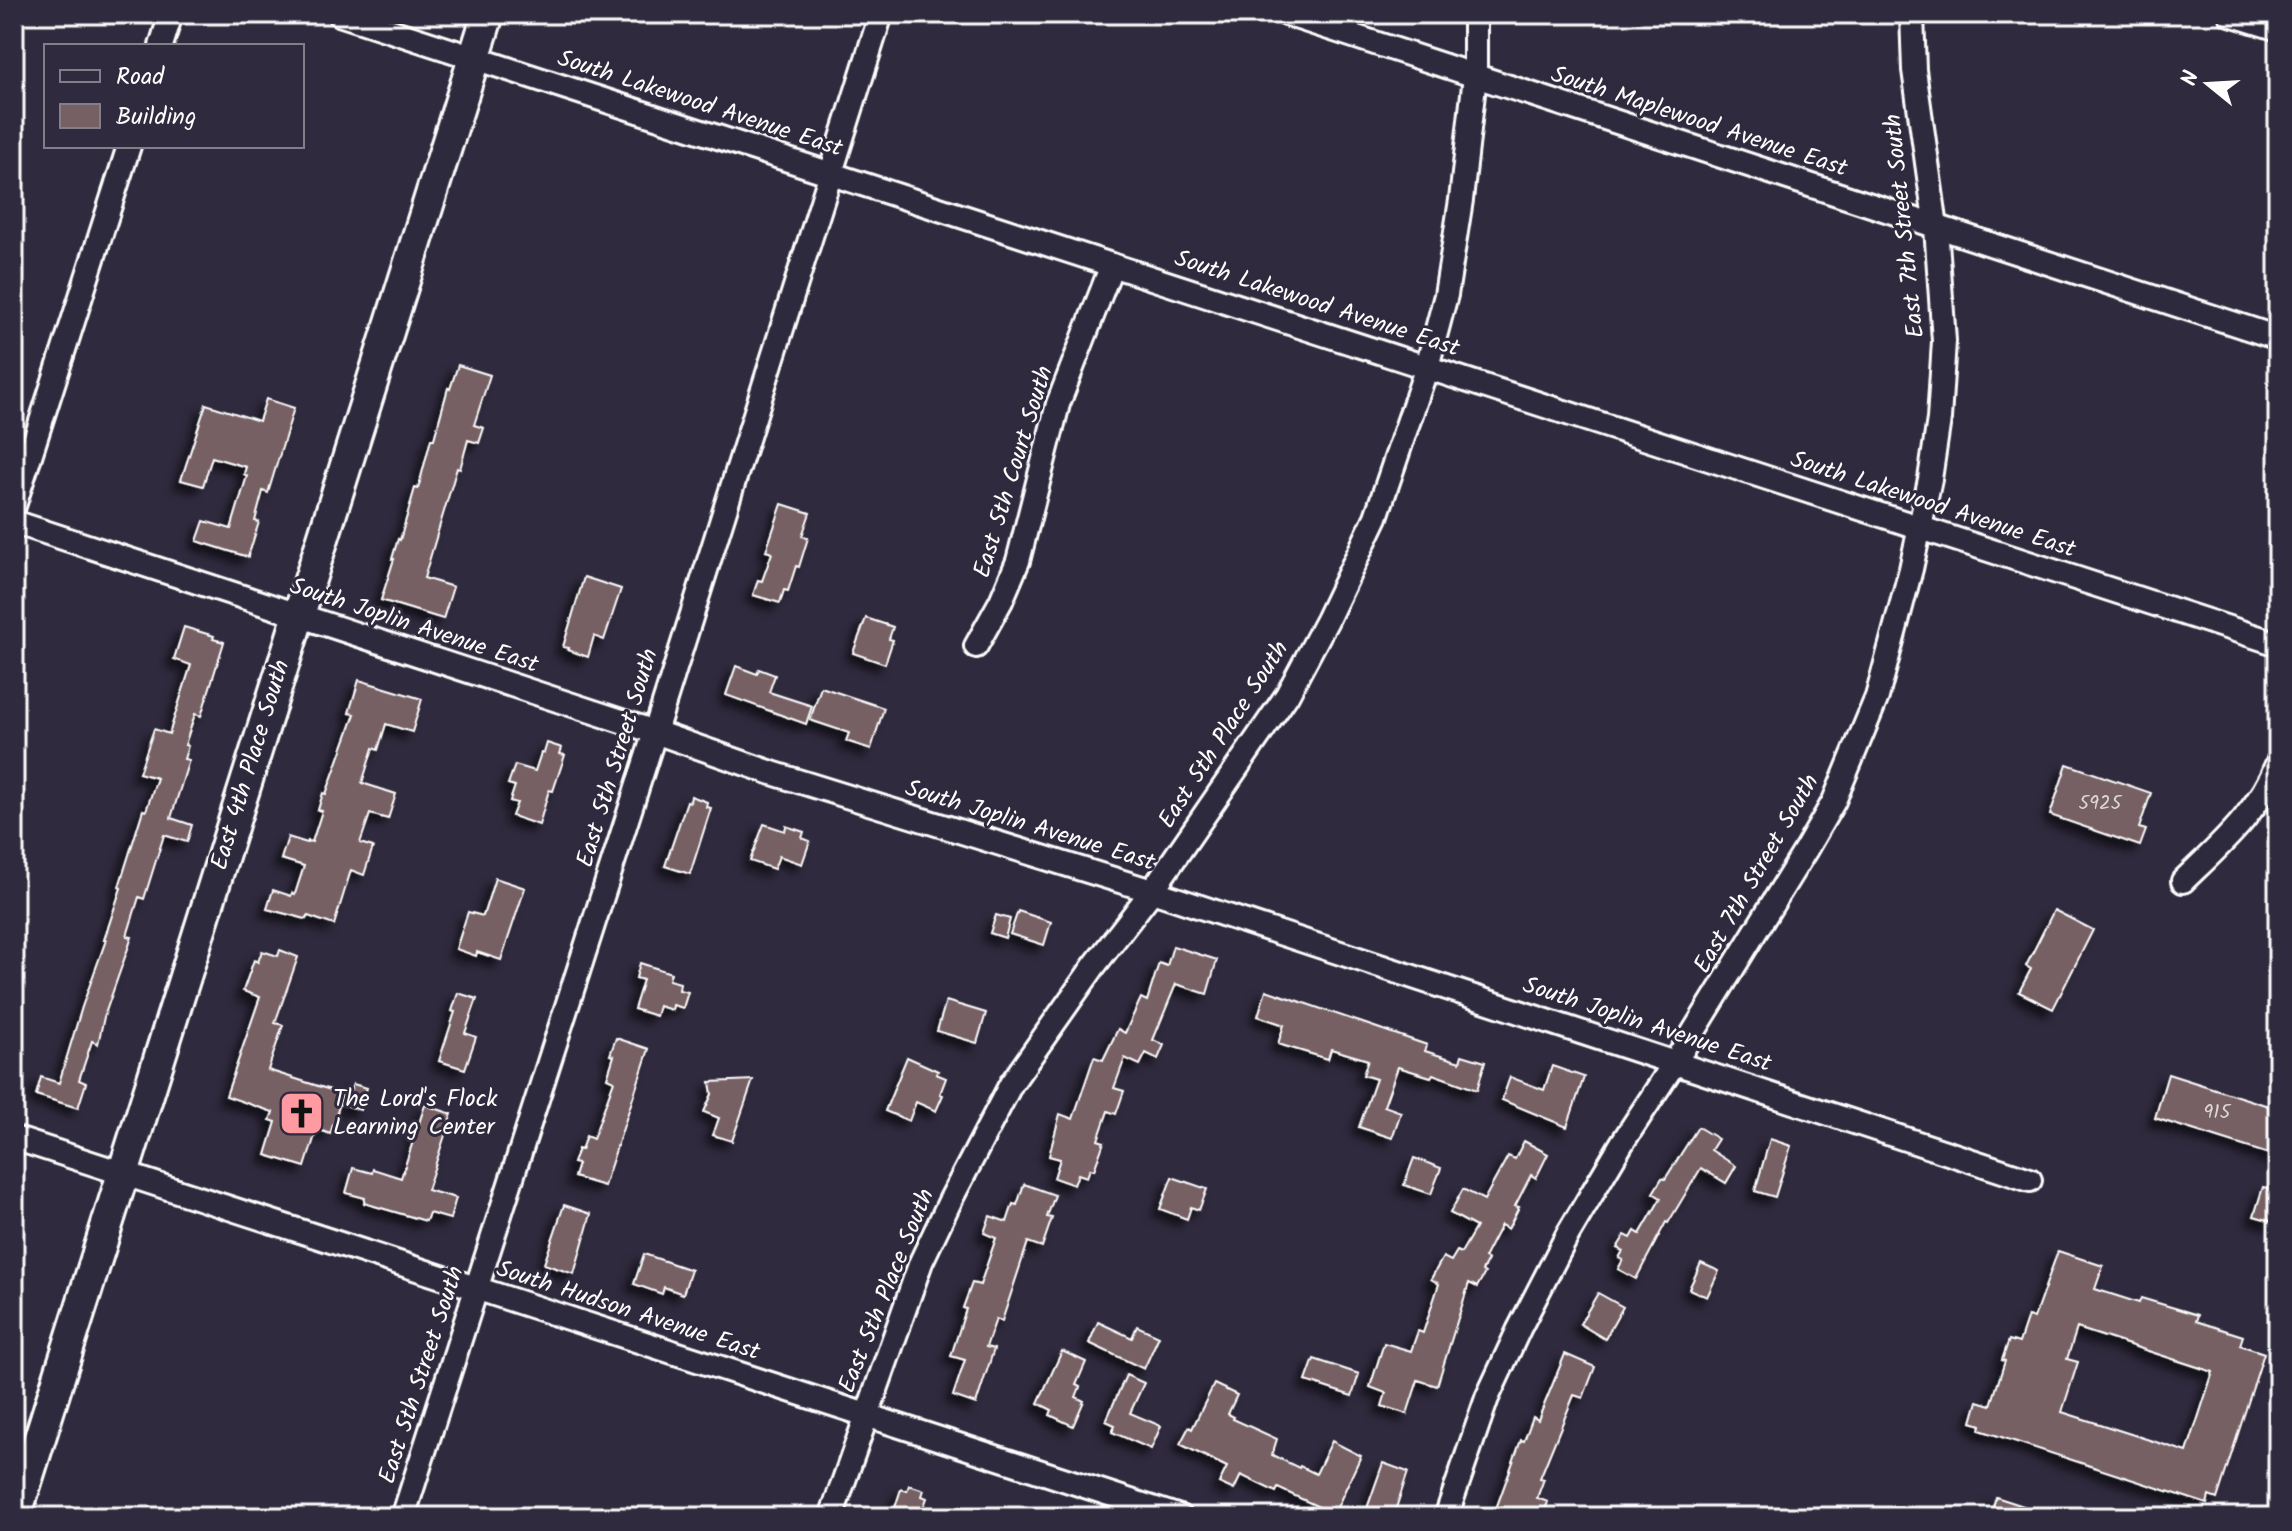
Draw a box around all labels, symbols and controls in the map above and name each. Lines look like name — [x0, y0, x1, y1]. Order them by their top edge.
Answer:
street label: South Lakewood Avenue East — [552, 39, 848, 169]
legend — [44, 44, 304, 148]
north arrow — [2168, 44, 2248, 124]
street label: South Maplewood Avenue East — [1546, 56, 1853, 189]
text: Road — [116, 58, 165, 97]
text: N — [2173, 66, 2210, 91]
text: Building — [116, 98, 196, 137]
street label: East 7th Street South — [1874, 112, 1936, 340]
street label: South Lakewood Avenue East — [1169, 239, 1465, 369]
street label: East 5th Court South — [963, 361, 1065, 583]
street label: South Lakewood Avenue East — [1785, 440, 2081, 570]
street label: South Joplin Avenue East — [285, 567, 544, 685]
street label: East 5th Place South — [1148, 633, 1300, 837]
street label: East 5th Street South — [566, 644, 670, 872]
street label: East 4th Place South — [200, 655, 302, 875]
street label: East 7th Street South — [1684, 767, 1830, 981]
street label: South Joplin Avenue East — [900, 769, 1161, 883]
house number: 5925 — [2079, 788, 2123, 820]
street label: South Joplin Avenue East — [1518, 966, 1777, 1084]
place label: The Lord's Flock Learning Center — [333, 1080, 498, 1147]
church icon: The Lord's Flock Learning Center — [278, 1089, 326, 1137]
house number: 915 — [2204, 1097, 2232, 1129]
street label: East 5th Place South — [828, 1183, 946, 1399]
street label: South Hudson Avenue East — [491, 1250, 766, 1372]
street label: East 5th Street South — [368, 1261, 476, 1489]

